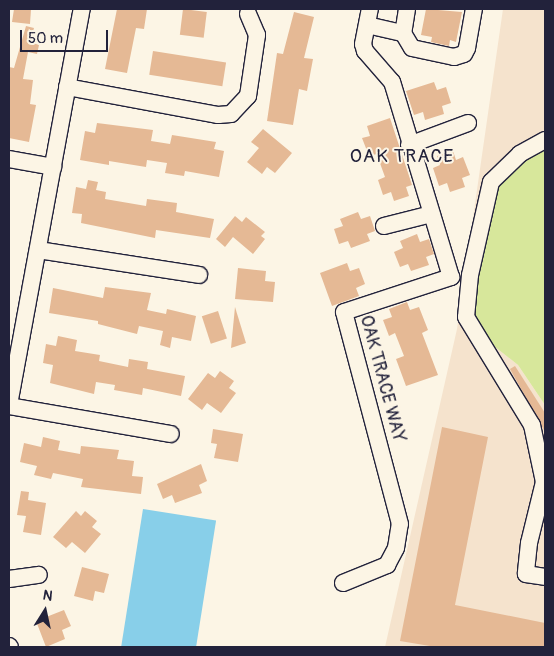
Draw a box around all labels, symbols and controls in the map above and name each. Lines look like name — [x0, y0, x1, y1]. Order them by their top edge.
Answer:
scale bar — [22, 20, 110, 52]
text: 50 m — [28, 29, 63, 48]
district label: OAK TRACE — [349, 146, 455, 168]
street label: OAK TRACE WAY — [355, 313, 409, 445]
north arrow — [20, 586, 70, 636]
text: N — [42, 587, 54, 605]

